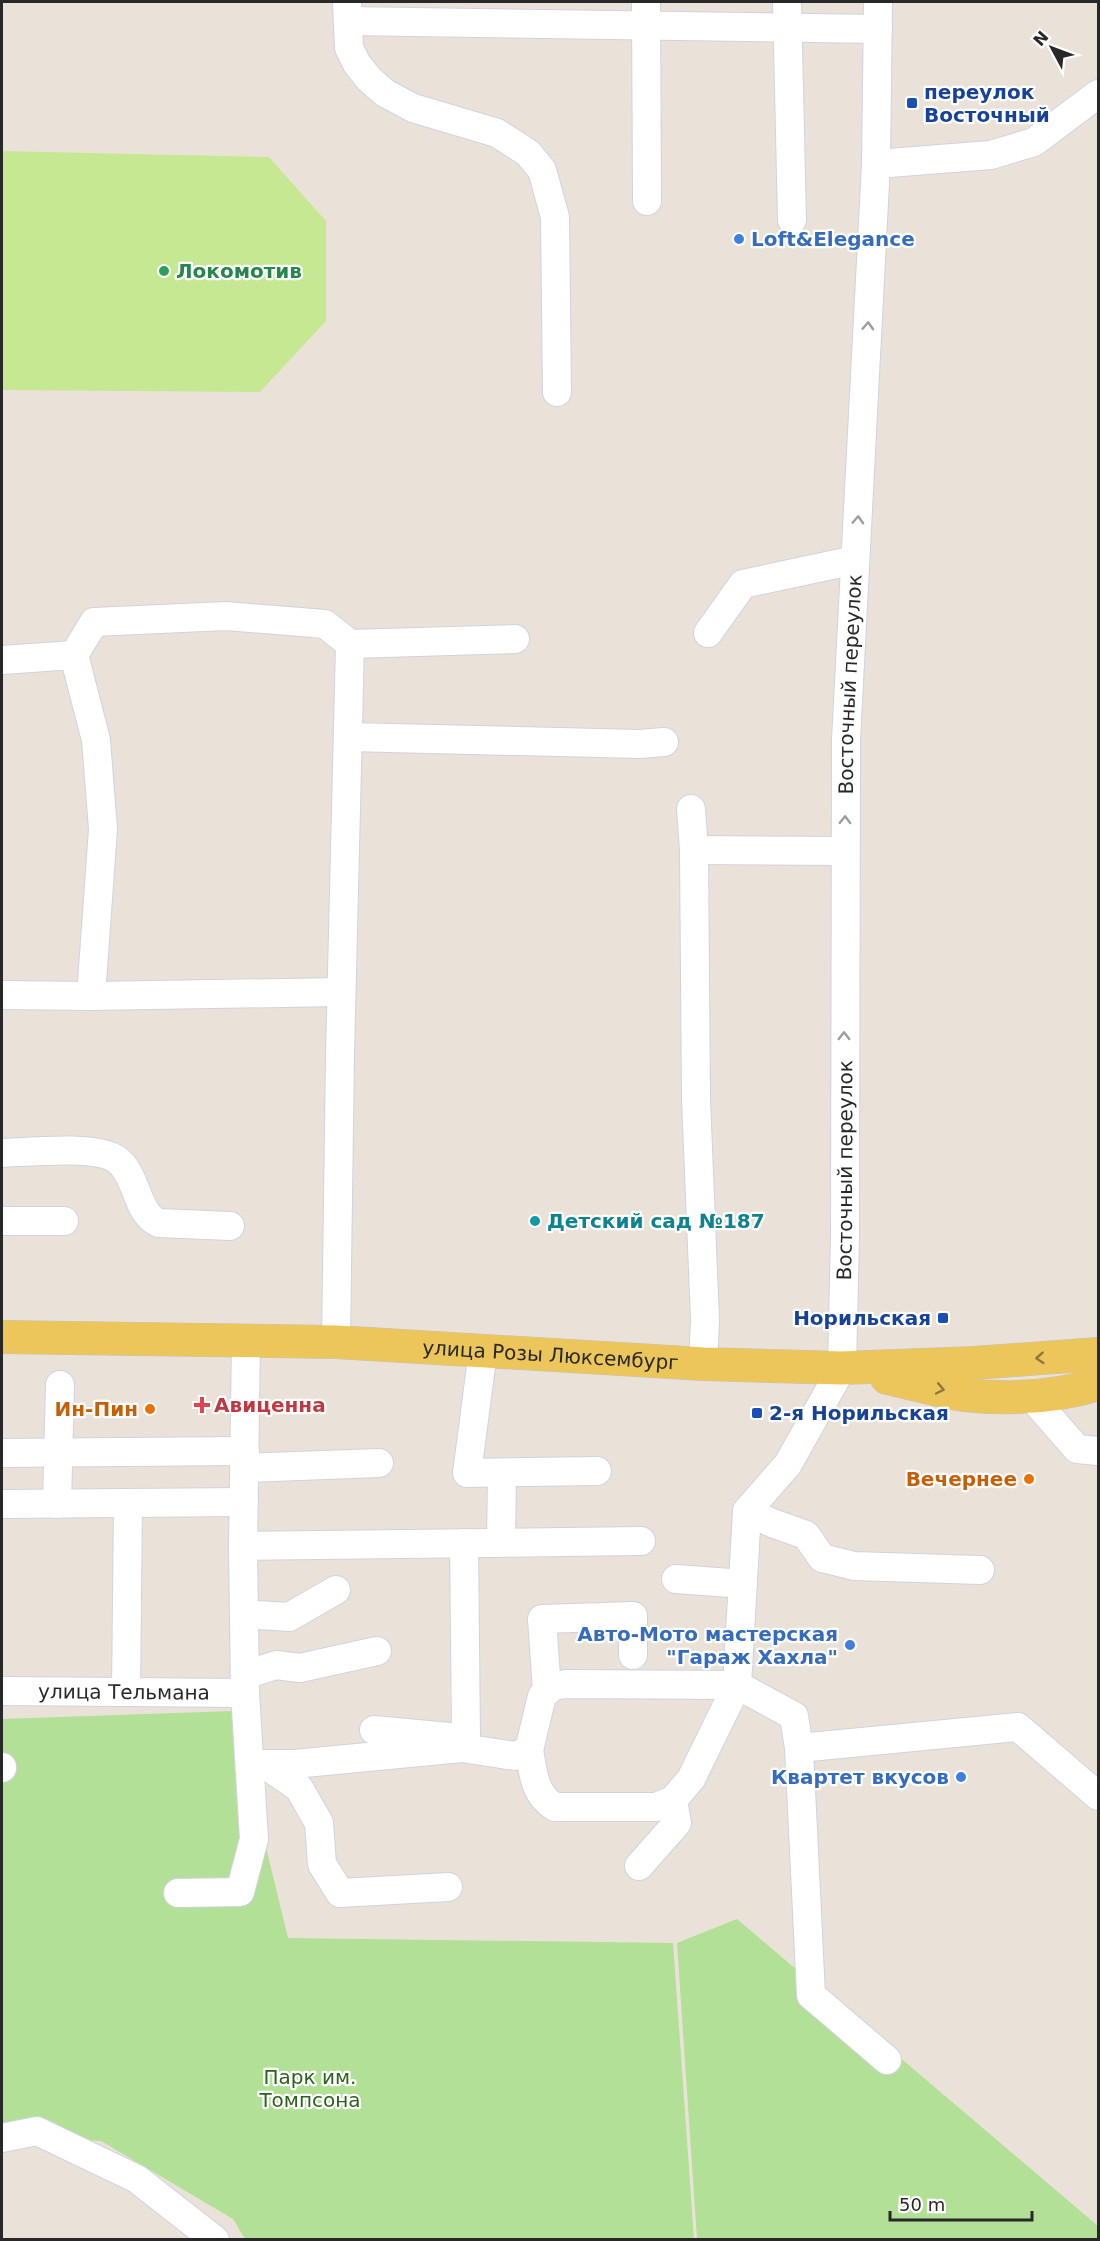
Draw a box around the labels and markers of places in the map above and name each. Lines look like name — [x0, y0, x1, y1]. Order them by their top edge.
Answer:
place label: переулок Восточный — [924, 80, 1050, 127]
marker: переулок Восточный — [905, 96, 919, 110]
place label: Loft&Elegance — [751, 227, 915, 251]
marker: Loft&Elegance — [732, 232, 746, 246]
place label: Локомотив — [176, 259, 302, 283]
marker: Локомотив — [157, 264, 171, 278]
place label: Детский сад №187 — [547, 1209, 765, 1233]
marker: Детский сад №187 — [528, 1214, 542, 1228]
place label: Норильская — [793, 1306, 931, 1330]
marker: Норильская — [936, 1311, 950, 1325]
place label: Авиценна — [214, 1393, 326, 1417]
place label: Ин-Пин — [55, 1397, 138, 1421]
marker: Авиценна — [195, 1398, 209, 1412]
place label: 2-я Норильская — [769, 1401, 949, 1425]
marker: Ин-Пин — [143, 1402, 157, 1416]
marker: 2-я Норильская — [750, 1406, 764, 1420]
place label: Вечернее — [906, 1467, 1017, 1491]
marker: Вечернее — [1022, 1472, 1036, 1486]
place label: Авто-Мото мастерская "Гараж Хахла" — [577, 1622, 838, 1669]
marker: Авто-Мото мастерская "Гараж Хахла" — [843, 1638, 857, 1652]
place label: Квартет вкусов — [771, 1765, 949, 1789]
marker: Квартет вкусов — [954, 1770, 968, 1784]

